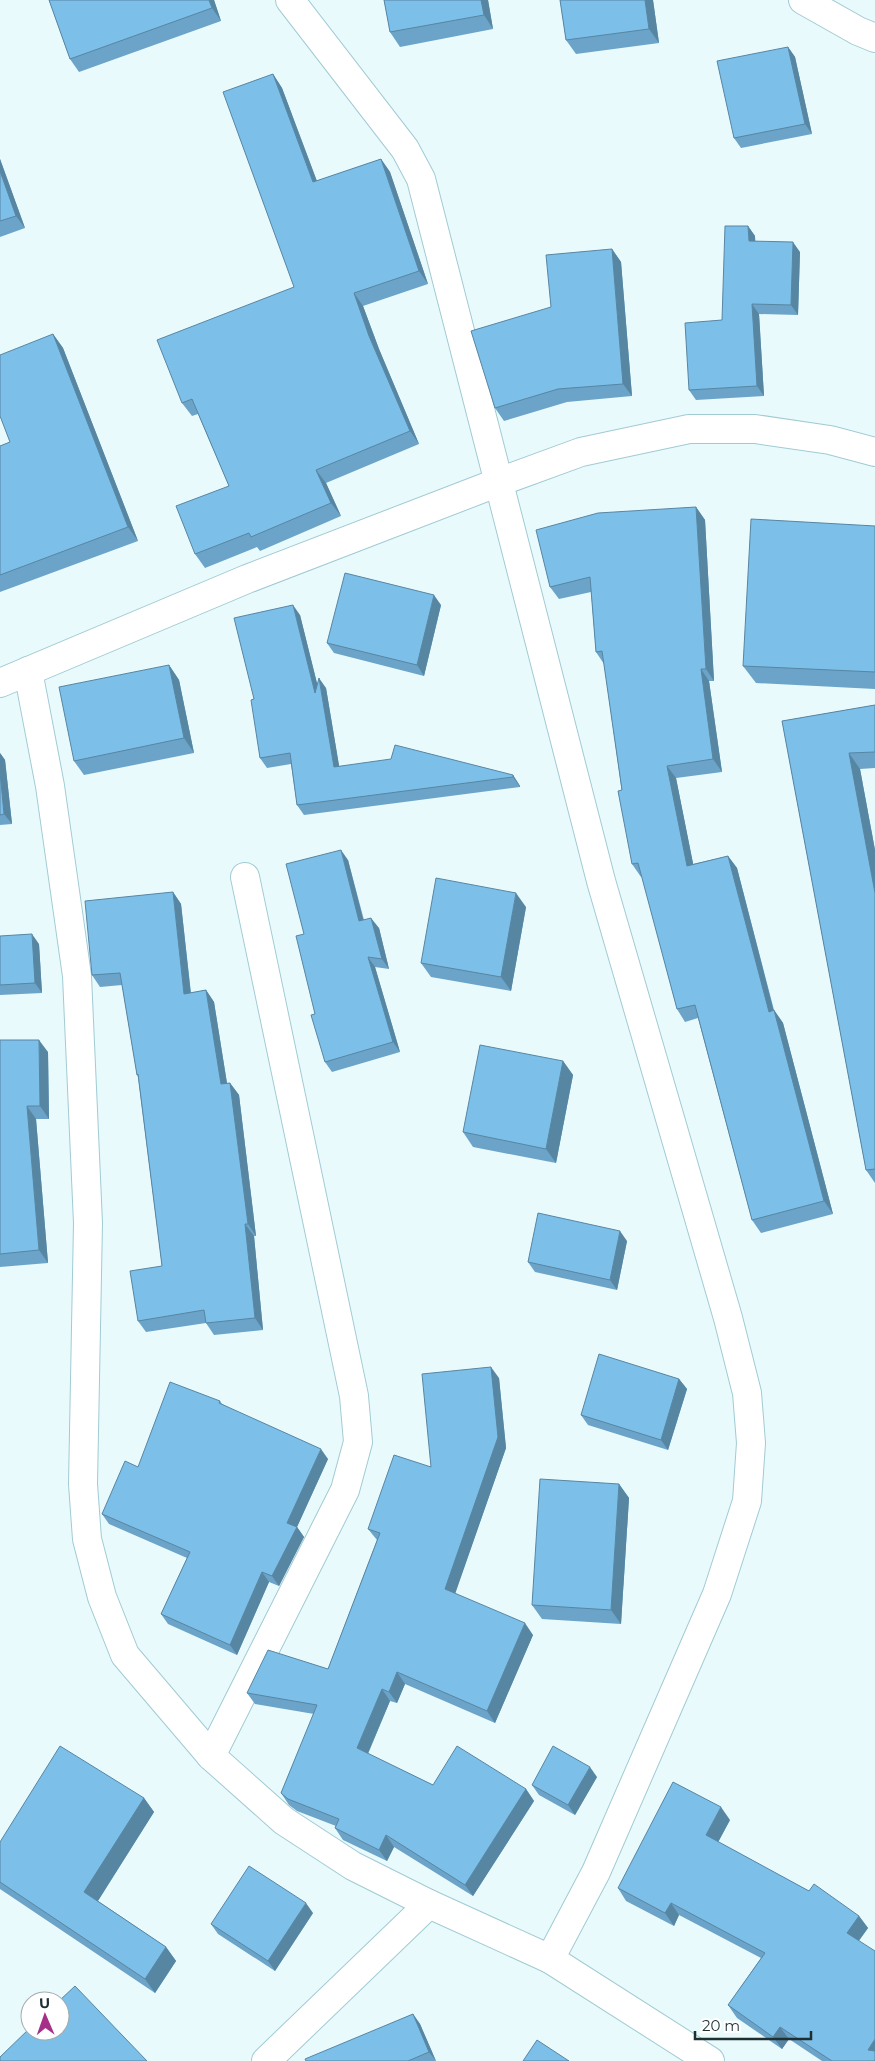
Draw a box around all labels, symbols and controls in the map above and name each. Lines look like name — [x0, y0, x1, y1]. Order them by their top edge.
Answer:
north arrow — [20, 1991, 70, 2041]
text: U — [39, 1994, 50, 2012]
scale bar — [695, 2008, 811, 2040]
text: 20 m — [702, 2016, 740, 2035]

